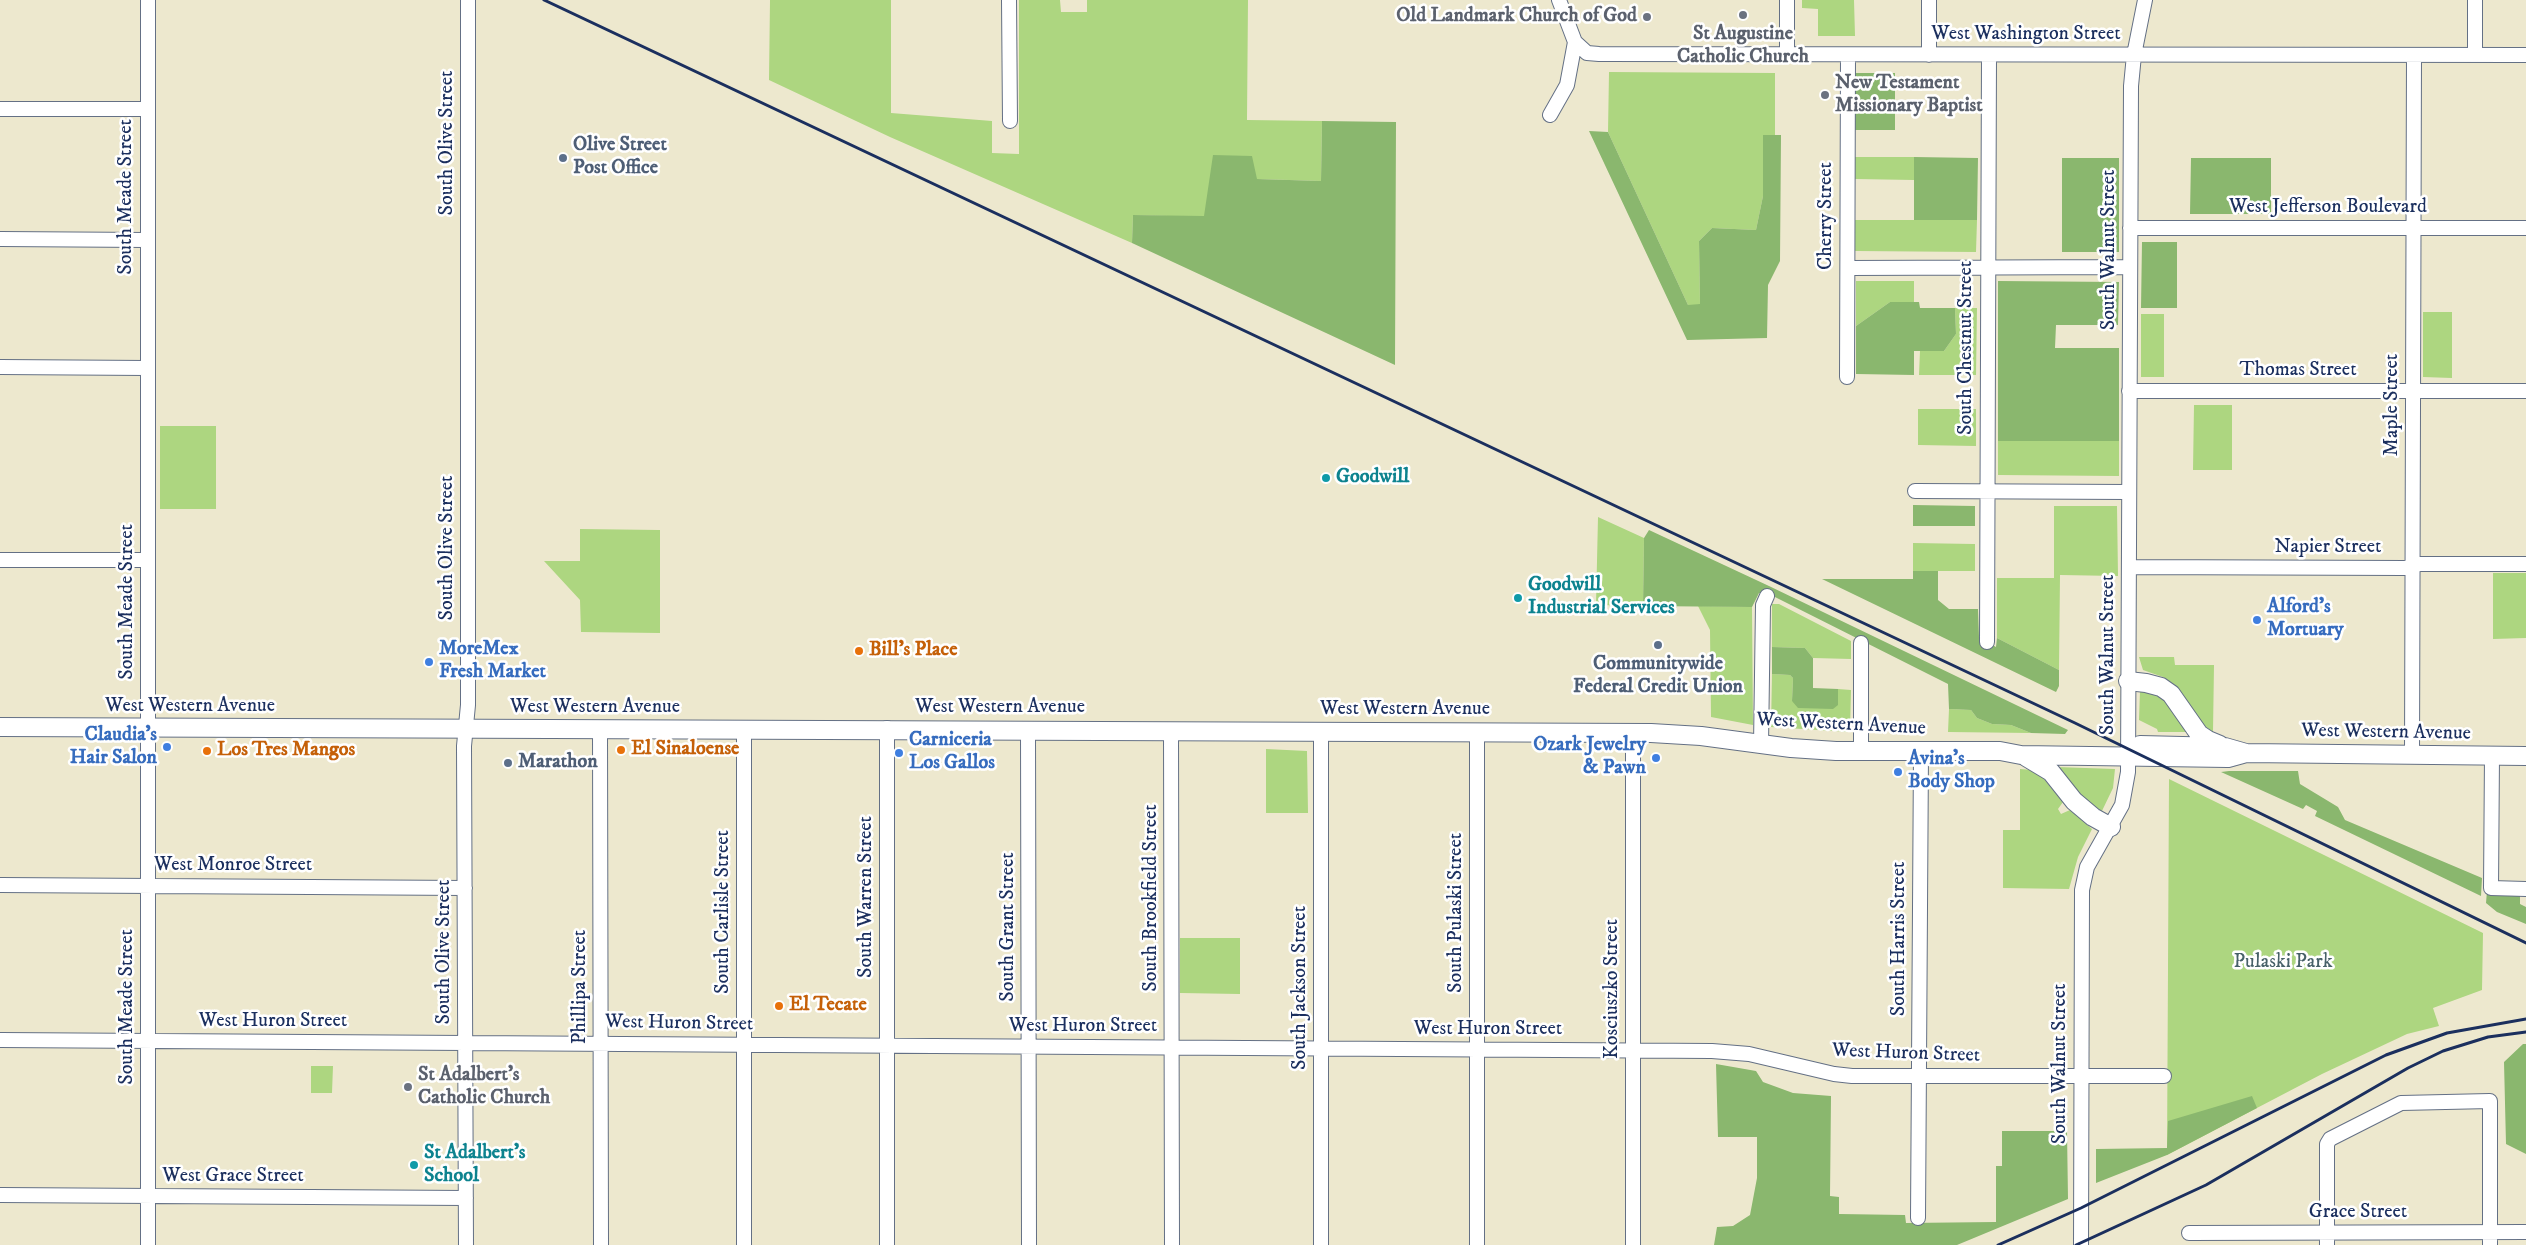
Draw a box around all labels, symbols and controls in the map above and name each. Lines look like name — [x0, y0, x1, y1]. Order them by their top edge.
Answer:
place label: Old Landmark Church of God — [1396, 5, 1637, 29]
marker: St Augustine Catholic Church — [1737, 9, 1749, 21]
marker: Old Landmark Church of God — [1641, 11, 1653, 23]
place label: St Augustine Catholic Church — [1677, 23, 1809, 70]
street label: West Washington Street — [1931, 23, 2121, 47]
street label: South Olive Street — [436, 71, 460, 215]
place label: New Testament Missionary Baptist — [1835, 72, 1983, 119]
marker: New Testament Missionary Baptist — [1819, 89, 1831, 101]
street label: South Meade Street — [115, 119, 139, 275]
place label: Olive Street Post Office — [573, 134, 667, 181]
marker: Olive Street Post Office — [557, 152, 569, 164]
street label: Cherry Street — [1815, 162, 1839, 270]
street label: South Walnut Street — [2098, 170, 2122, 330]
street label: West Jefferson Boulevard — [2229, 196, 2427, 220]
street label: South Chestnut Street — [1955, 261, 1979, 435]
street label: Maple Street — [2381, 354, 2405, 456]
street label: Thomas Street — [2239, 359, 2357, 383]
place label: Goodwill — [1336, 466, 1409, 490]
marker: Goodwill — [1320, 472, 1332, 484]
street label: South Olive Street — [436, 476, 460, 620]
street label: South Meade Street — [116, 524, 140, 680]
street label: Napier Street — [2275, 536, 2381, 560]
place label: Goodwill Industrial Services — [1528, 574, 1675, 621]
street label: South Walnut Street — [2097, 575, 2121, 735]
marker: Goodwill Industrial Services — [1512, 592, 1524, 604]
place label: Alford's Mortuary — [2267, 596, 2344, 643]
marker: Alford's Mortuary — [2251, 614, 2263, 626]
place label: MoreMex Fresh Market — [439, 638, 546, 685]
place label: Bill's Place — [869, 639, 957, 663]
marker: Communitywide Federal Credit Union — [1652, 639, 1664, 651]
marker: Bill's Place — [853, 645, 865, 657]
place label: Communitywide Federal Credit Union — [1573, 653, 1743, 700]
marker: MoreMex Fresh Market — [423, 656, 435, 668]
street label: West Western Avenue — [105, 695, 275, 719]
street label: West Western Avenue — [510, 696, 680, 720]
street label: West Western Avenue — [915, 696, 1085, 720]
street label: West Western Avenue — [1320, 698, 1490, 722]
street label: West Western Avenue — [1756, 709, 1926, 741]
street label: West Western Avenue — [2301, 720, 2471, 746]
place label: Claudia's Hair Salon — [70, 724, 157, 771]
place label: Carniceria Los Gallos — [909, 729, 995, 776]
place label: Ozark Jewelry & Pawn — [1533, 734, 1646, 781]
place label: El Sinaloense — [631, 738, 739, 762]
place label: Los Tres Mangos — [217, 739, 355, 763]
marker: Claudia's Hair Salon — [161, 741, 173, 753]
marker: El Sinaloense — [615, 744, 627, 756]
marker: Los Tres Mangos — [201, 745, 213, 757]
marker: Carniceria Los Gallos — [893, 747, 905, 759]
place label: Avina's Body Shop — [1908, 748, 1995, 795]
place label: Marathon — [518, 751, 598, 775]
marker: Ozark Jewelry & Pawn — [1650, 752, 1662, 764]
marker: Marathon — [502, 757, 514, 769]
marker: Avina's Body Shop — [1892, 766, 1904, 778]
street label: South Brookfield Street — [1140, 804, 1164, 992]
street label: South Warren Street — [855, 816, 879, 978]
street label: South Carlisle Street — [712, 830, 736, 994]
street label: South Pulaski Street — [1445, 833, 1469, 993]
street label: South Grant Street — [997, 852, 1021, 1002]
street label: West Monroe Street — [154, 854, 312, 878]
street label: South Harris Street — [1888, 862, 1912, 1016]
street label: South Olive Street — [433, 880, 457, 1024]
street label: South Jackson Street — [1289, 906, 1313, 1070]
street label: Kosciuszko Street — [1601, 919, 1625, 1059]
street label: South Meade Street — [116, 929, 140, 1085]
street label: Phillipa Street — [569, 930, 593, 1044]
park label: Pulaski Park — [2233, 951, 2333, 975]
street label: South Walnut Street — [2049, 984, 2073, 1144]
place label: El Tecate — [789, 994, 867, 1018]
marker: El Tecate — [773, 1000, 785, 1012]
street label: West Huron Street — [199, 1010, 347, 1034]
street label: West Huron Street — [605, 1011, 753, 1037]
street label: West Huron Street — [1009, 1015, 1157, 1039]
street label: West Huron Street — [1414, 1018, 1562, 1042]
street label: West Huron Street — [1831, 1039, 1981, 1069]
place label: St Adalbert's Catholic Church — [418, 1064, 550, 1111]
marker: St Adalbert's Catholic Church — [402, 1081, 414, 1093]
place label: St Adalbert's School — [424, 1142, 525, 1189]
marker: St Adalbert's School — [408, 1159, 420, 1171]
street label: West Grace Street — [162, 1165, 304, 1189]
street label: Grace Street — [2309, 1201, 2407, 1225]

